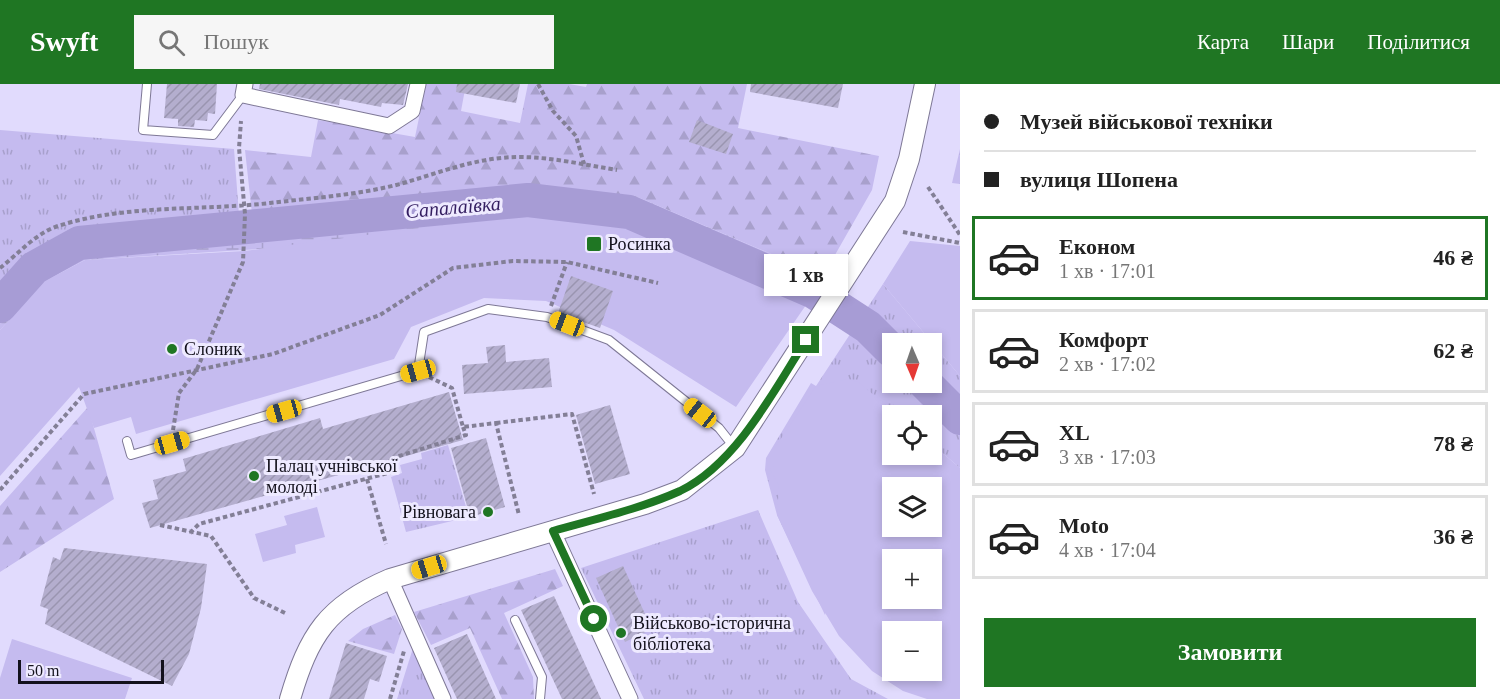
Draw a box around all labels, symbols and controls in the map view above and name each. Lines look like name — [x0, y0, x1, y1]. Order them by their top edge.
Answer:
search box — [134, 15, 554, 69]
text: Swyft — [30, 26, 98, 57]
icon: search — [155, 26, 188, 59]
text: Пошук — [203, 29, 269, 54]
text: Карта — [1197, 30, 1249, 54]
text: Шари — [1282, 30, 1334, 54]
text: Поділитися — [1367, 30, 1470, 54]
text: Музей військової техніки — [1020, 109, 1273, 134]
text: вулиця Шопена — [1020, 167, 1178, 192]
water label: Сапалаївка — [404, 192, 502, 222]
icon: car — [987, 231, 1041, 285]
place label: Росинка — [608, 234, 671, 254]
text: Економ — [1059, 234, 1135, 259]
marker: Росинка — [585, 235, 603, 253]
text: 46 ₴ — [1433, 245, 1473, 270]
callout: 1 хв — [764, 253, 848, 295]
text: 1 хв · 17:01 — [1059, 260, 1156, 282]
text: 1 хв — [788, 264, 824, 286]
car — [547, 309, 587, 339]
icon: car — [987, 324, 1041, 378]
route end — [792, 326, 819, 353]
text: Комфорт — [1059, 327, 1148, 352]
north arrow — [882, 333, 942, 393]
map controls — [882, 333, 942, 681]
text: 62 ₴ — [1433, 338, 1473, 363]
place label: Слоник — [184, 339, 242, 359]
marker: Слоник — [165, 342, 179, 356]
text: 2 хв · 17:02 — [1059, 353, 1156, 375]
car — [398, 357, 438, 385]
car — [680, 395, 720, 431]
car — [264, 397, 304, 425]
button: locate — [882, 405, 942, 465]
icon: car — [987, 417, 1041, 471]
text: XL — [1059, 420, 1090, 445]
car — [152, 429, 192, 457]
text: 78 ₴ — [1433, 431, 1473, 456]
text: 3 хв · 17:03 — [1059, 446, 1156, 468]
place label: Палац учнівської молоді — [266, 456, 397, 497]
marker: Палац учнівської молоді — [247, 469, 261, 483]
button: layers — [882, 477, 942, 537]
place label: Рівновага — [402, 502, 476, 522]
marker: Рівновага — [481, 505, 495, 519]
icon: car — [987, 510, 1041, 564]
text: Moto — [1059, 513, 1109, 538]
text: 36 ₴ — [1433, 524, 1473, 549]
text: 4 хв · 17:04 — [1059, 539, 1156, 561]
button: + — [882, 549, 942, 609]
car — [409, 553, 449, 581]
route start — [580, 605, 607, 632]
place label: Військово-історична бібліотека — [633, 613, 791, 654]
button: Замовити — [984, 618, 1476, 687]
button: − — [882, 621, 942, 681]
marker: Військово-історична бібліотека — [614, 626, 628, 640]
scale bar — [18, 657, 164, 684]
text: 50 m — [27, 662, 59, 679]

